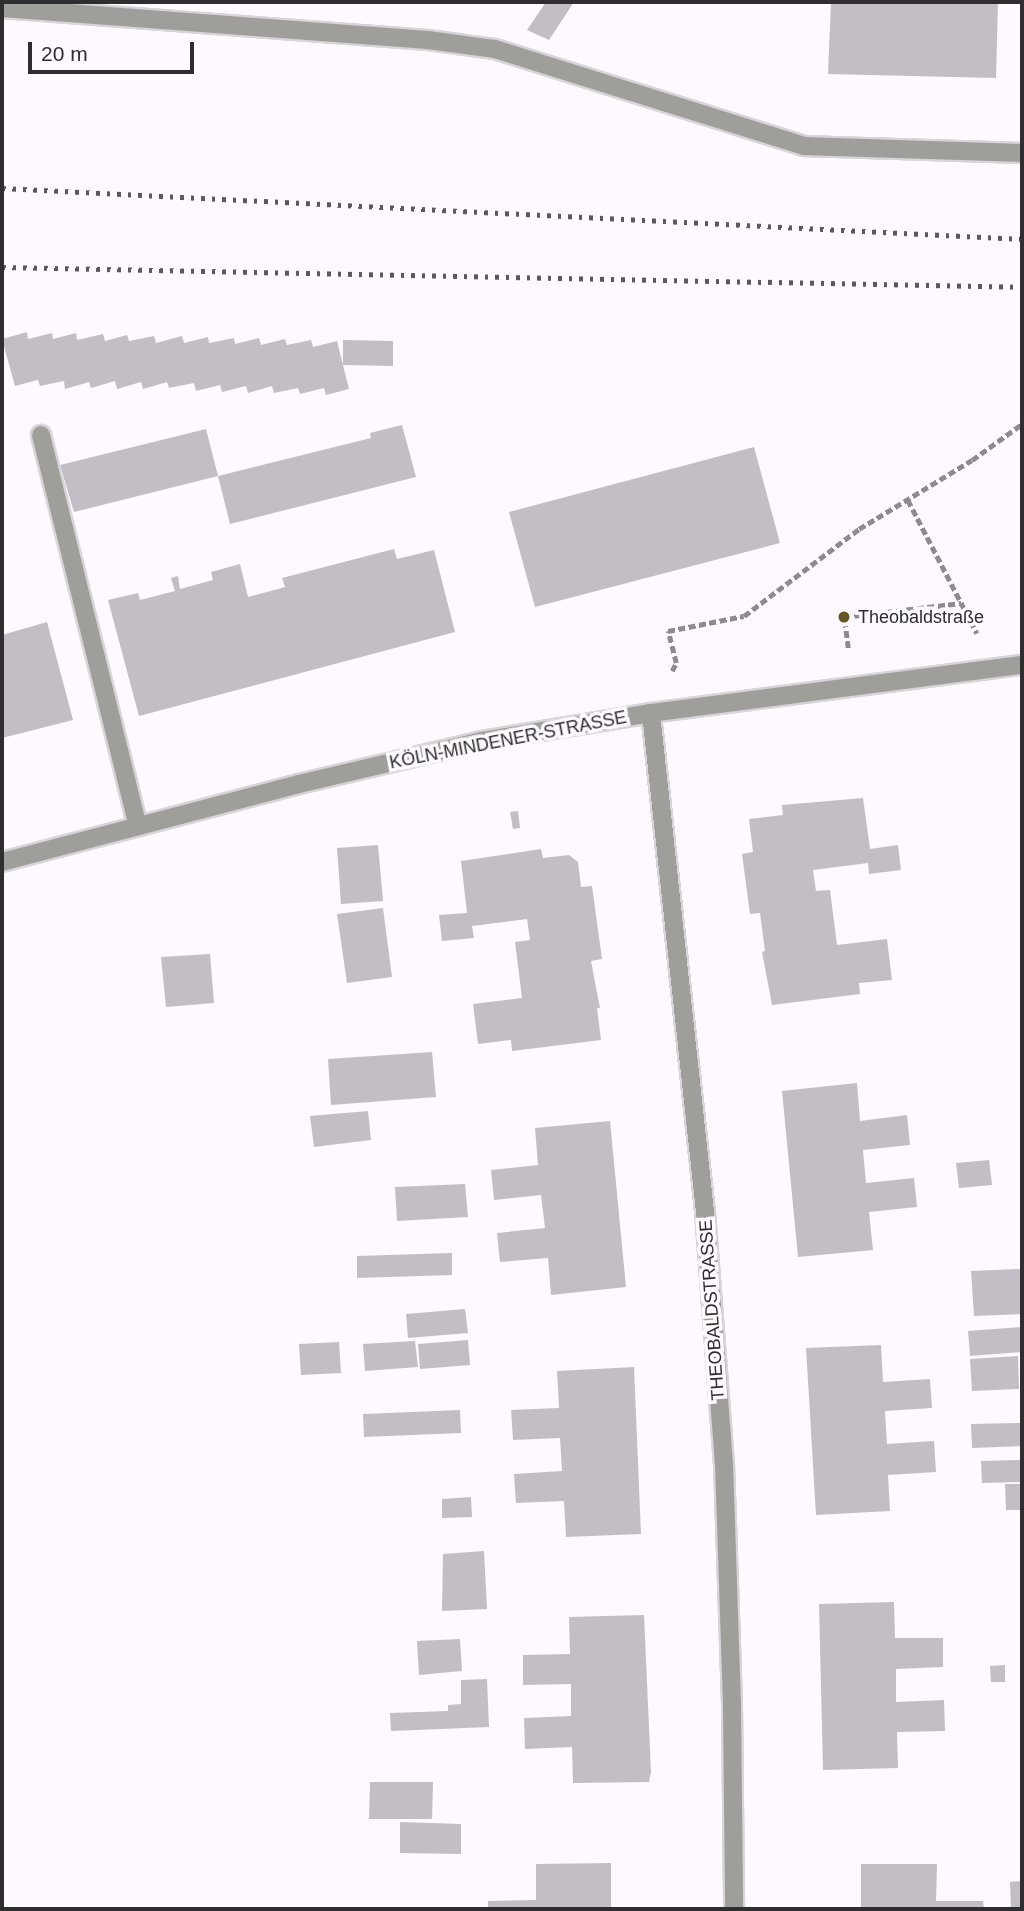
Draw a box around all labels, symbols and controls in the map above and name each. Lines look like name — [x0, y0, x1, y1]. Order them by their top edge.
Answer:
scale bar — [32, 28, 198, 72]
text: 20 m — [41, 42, 88, 65]
place label: Theobaldstraße — [858, 606, 984, 628]
marker: Theobaldstraße — [836, 609, 852, 625]
street label: KÖLN-MINDENER-STRASSE — [388, 706, 628, 774]
street label: THEOBALDSTRASSE — [695, 1219, 729, 1401]

